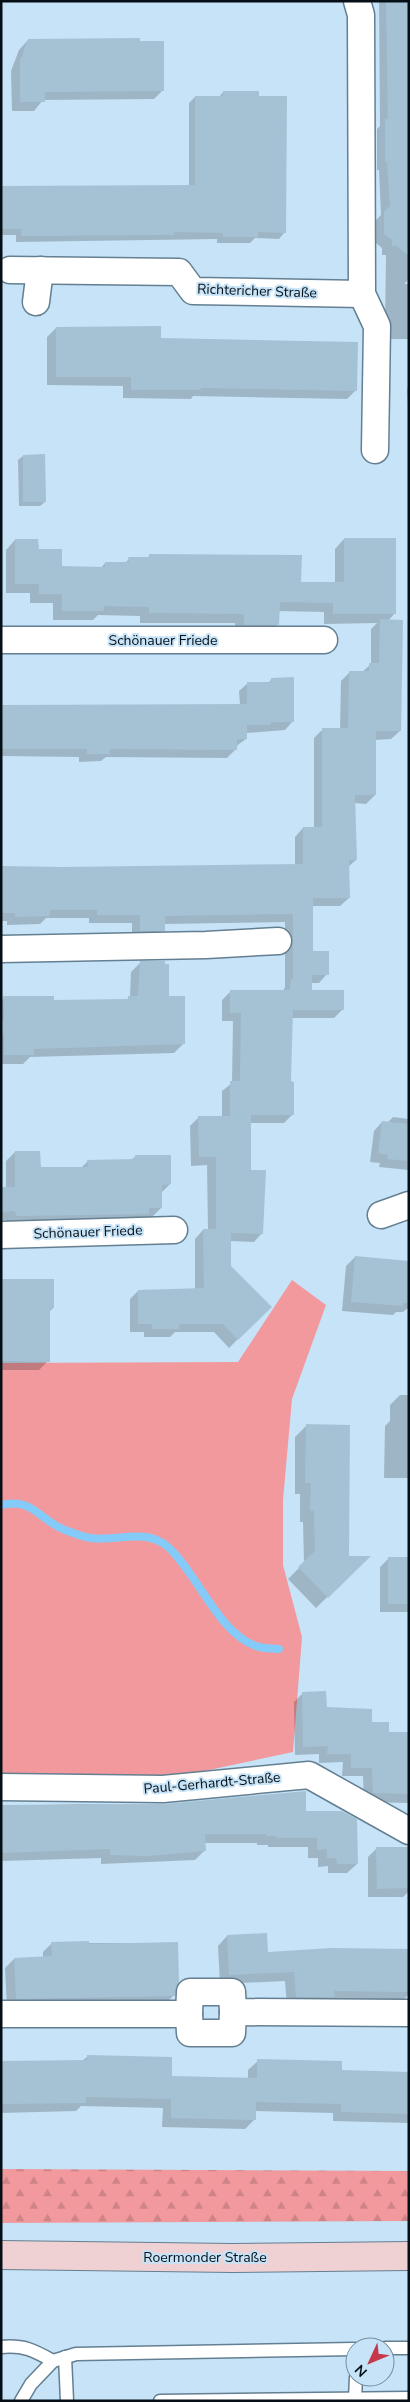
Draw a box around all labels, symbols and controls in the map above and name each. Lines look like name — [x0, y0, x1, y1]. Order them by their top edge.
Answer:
street label: Richtericher Straße — [197, 279, 317, 303]
street label: Schönauer Friede — [109, 631, 217, 650]
street label: Schönauer Friede — [33, 1221, 143, 1243]
street label: Paul-Gerhardt-Straße — [143, 1768, 281, 1798]
street label: Roermonder Straße — [143, 2248, 267, 2267]
north arrow — [345, 2337, 395, 2387]
text: N — [351, 2360, 371, 2381]

